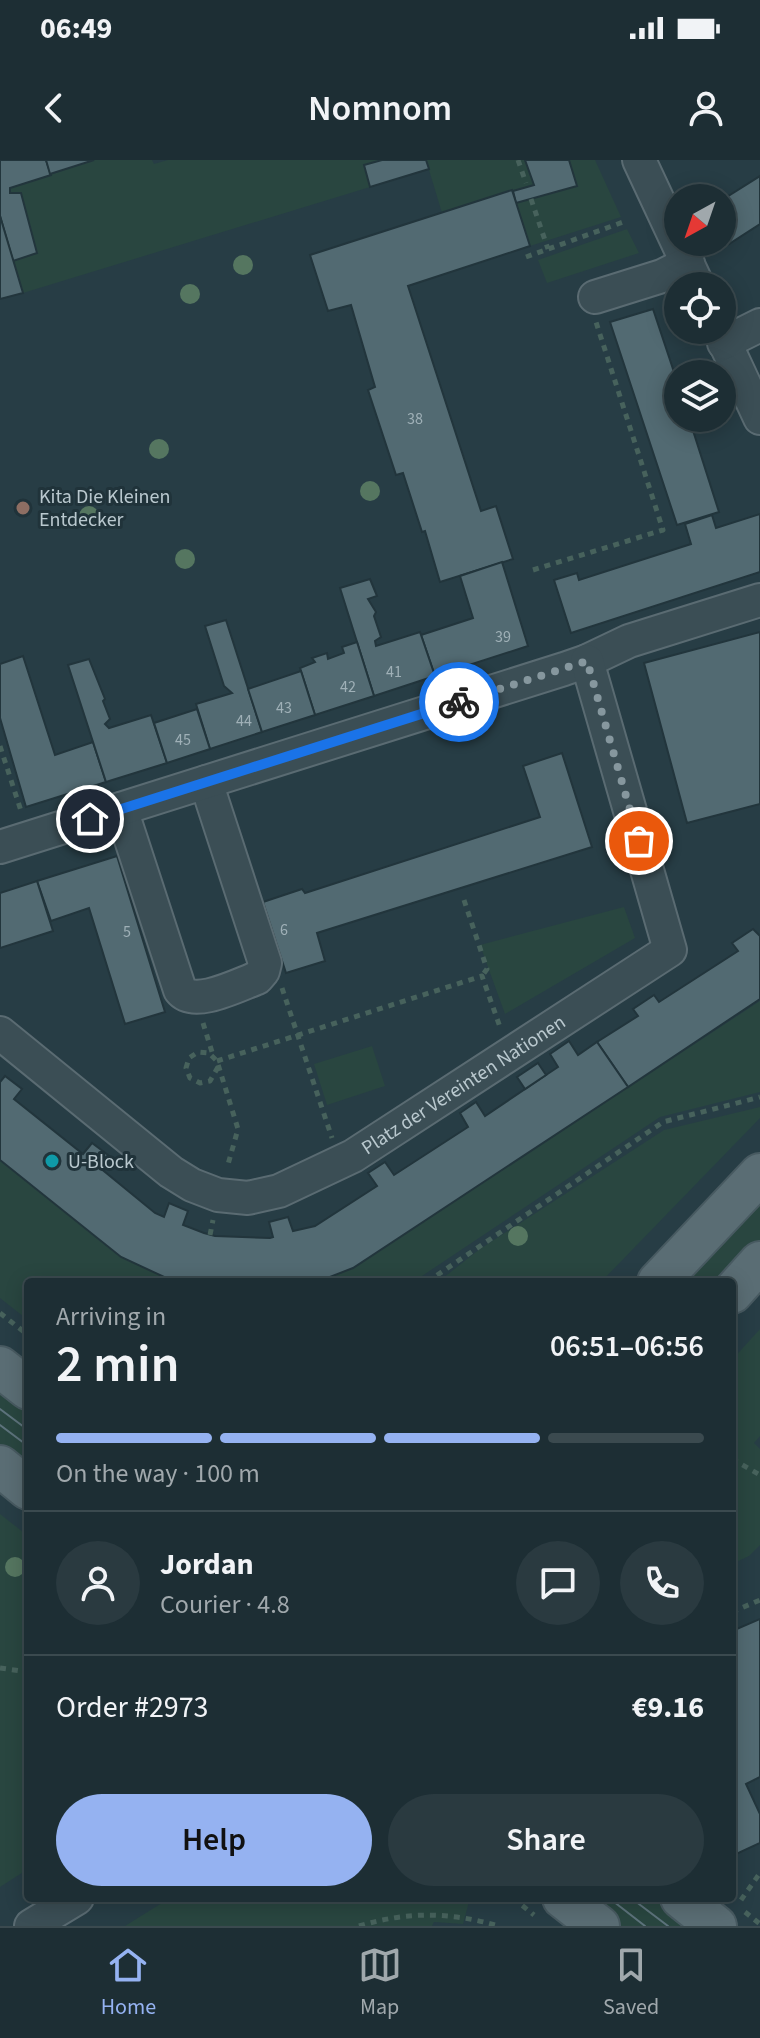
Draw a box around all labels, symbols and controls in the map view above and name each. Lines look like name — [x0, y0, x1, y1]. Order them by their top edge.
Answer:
text: 06:49 — [40, 7, 112, 50]
text: Nomnom — [308, 83, 452, 134]
icon: back — [32, 86, 76, 130]
icon: person — [684, 86, 728, 130]
north arrow — [664, 184, 736, 256]
map controls — [664, 184, 736, 432]
button: locate — [664, 272, 736, 344]
button: layers — [664, 360, 736, 432]
house number: 38 — [407, 408, 423, 430]
place label: Kita Die Kleinen Entdecker — [39, 483, 170, 534]
marker: Kita Die Kleinen Entdecker — [14, 499, 32, 517]
house number: 39 — [495, 626, 511, 648]
house number: 41 — [386, 661, 402, 683]
courier — [419, 662, 499, 742]
house number: 42 — [340, 676, 356, 698]
icon: bike — [437, 680, 481, 724]
house number: 43 — [276, 697, 292, 719]
house number: 44 — [236, 710, 252, 732]
house number: 45 — [175, 729, 191, 751]
pin — [56, 785, 124, 853]
icon: home — [68, 797, 112, 841]
pin — [605, 807, 673, 875]
icon: bag — [617, 819, 661, 863]
house number: 6 — [280, 919, 288, 941]
house number: 5 — [123, 921, 131, 943]
street label: Platz der Vereinten Nationen — [356, 1009, 571, 1162]
place label: U-Block — [68, 1148, 134, 1176]
marker: U-Block — [43, 1152, 61, 1170]
text: Arriving in — [56, 1298, 166, 1335]
text: 06:51–06:56 — [550, 1325, 704, 1368]
text: 2 min — [56, 1328, 180, 1402]
text: On the way · 100 m — [56, 1455, 260, 1492]
button: person — [56, 1541, 140, 1625]
button: chat — [516, 1541, 600, 1625]
button: phone — [620, 1541, 704, 1625]
text: Jordan — [160, 1543, 254, 1586]
text: Courier · 4.8 — [160, 1586, 290, 1623]
text: Order #2973 — [56, 1686, 209, 1729]
text: €9.16 — [632, 1686, 704, 1729]
button: Help — [56, 1794, 372, 1886]
button: Share — [388, 1794, 704, 1886]
tab: Home — [101, 1943, 156, 2023]
tab: Map — [358, 1943, 402, 2023]
tab: Saved — [603, 1943, 659, 2023]

